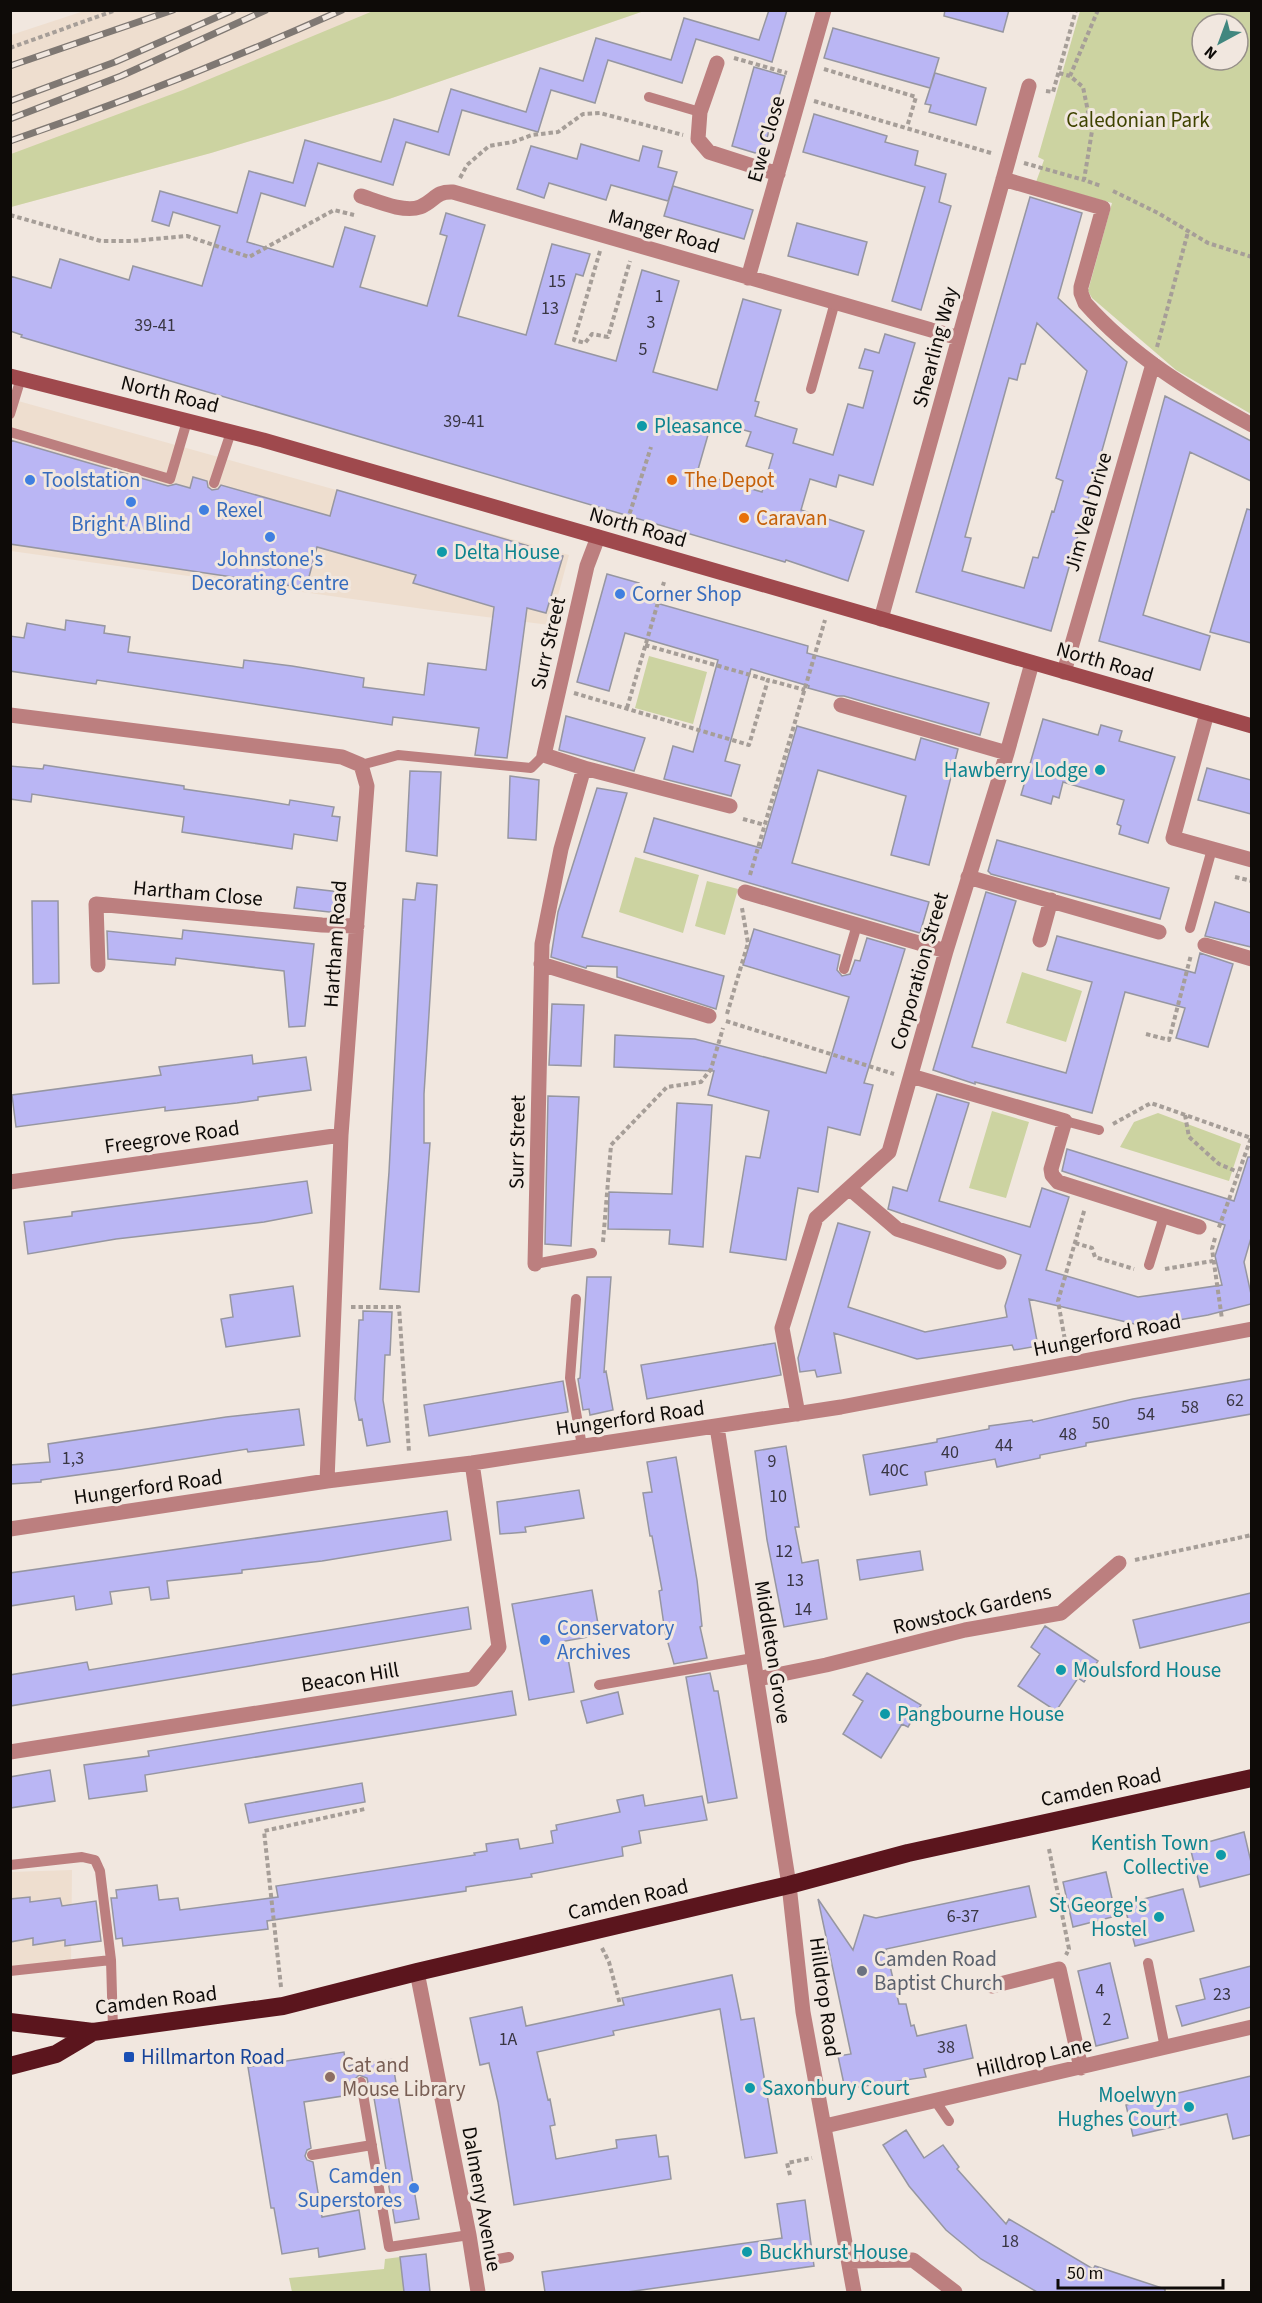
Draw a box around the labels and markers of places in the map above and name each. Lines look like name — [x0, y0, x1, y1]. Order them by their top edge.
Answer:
place label: Pleasance — [654, 411, 742, 441]
marker: Pleasance — [635, 419, 649, 433]
place label: Toolstation — [42, 465, 140, 495]
place label: The Depot — [684, 465, 774, 495]
marker: Toolstation — [23, 473, 37, 487]
marker: The Depot — [665, 473, 679, 487]
marker: Bright A Blind — [124, 495, 138, 509]
place label: Rexel — [216, 495, 263, 525]
marker: Rexel — [197, 503, 211, 517]
place label: Caravan — [756, 503, 827, 533]
place label: Bright A Blind — [71, 509, 191, 539]
marker: Caravan — [737, 511, 751, 525]
marker: Johnstone's Decorating Centre — [263, 530, 277, 544]
place label: Delta House — [454, 537, 560, 567]
place label: Johnstone's Decorating Centre — [191, 544, 349, 598]
marker: Delta House — [435, 545, 449, 559]
place label: Corner Shop — [632, 579, 742, 609]
marker: Corner Shop — [613, 587, 627, 601]
place label: Hawberry Lodge — [944, 755, 1088, 785]
marker: Hawberry Lodge — [1093, 763, 1107, 777]
place label: Conservatory Archives — [557, 1613, 675, 1667]
marker: Conservatory Archives — [538, 1633, 552, 1647]
place label: Moulsford House — [1073, 1655, 1221, 1685]
marker: Moulsford House — [1054, 1663, 1068, 1677]
place label: Pangbourne House — [897, 1699, 1064, 1729]
marker: Pangbourne House — [878, 1707, 892, 1721]
place label: Kentish Town Collective — [1091, 1828, 1209, 1882]
marker: Kentish Town Collective — [1214, 1848, 1228, 1862]
place label: St George's Hostel — [1049, 1890, 1147, 1944]
marker: St George's Hostel — [1152, 1910, 1166, 1924]
place label: Camden Road Baptist Church — [874, 1944, 1003, 1998]
marker: Camden Road Baptist Church — [855, 1964, 869, 1978]
place label: Hillmarton Road — [141, 2042, 285, 2072]
marker: Hillmarton Road — [122, 2050, 136, 2064]
place label: Cat and Mouse Library — [342, 2050, 466, 2104]
marker: Cat and Mouse Library — [323, 2070, 337, 2084]
place label: Saxonbury Court — [762, 2073, 910, 2103]
place label: Moelwyn Hughes Court — [1057, 2080, 1177, 2134]
marker: Saxonbury Court — [743, 2081, 757, 2095]
marker: Moelwyn Hughes Court — [1182, 2100, 1196, 2114]
place label: Camden Superstores — [297, 2161, 402, 2215]
marker: Camden Superstores — [407, 2181, 421, 2195]
place label: Buckhurst House — [759, 2237, 908, 2267]
marker: Buckhurst House — [740, 2245, 754, 2259]

